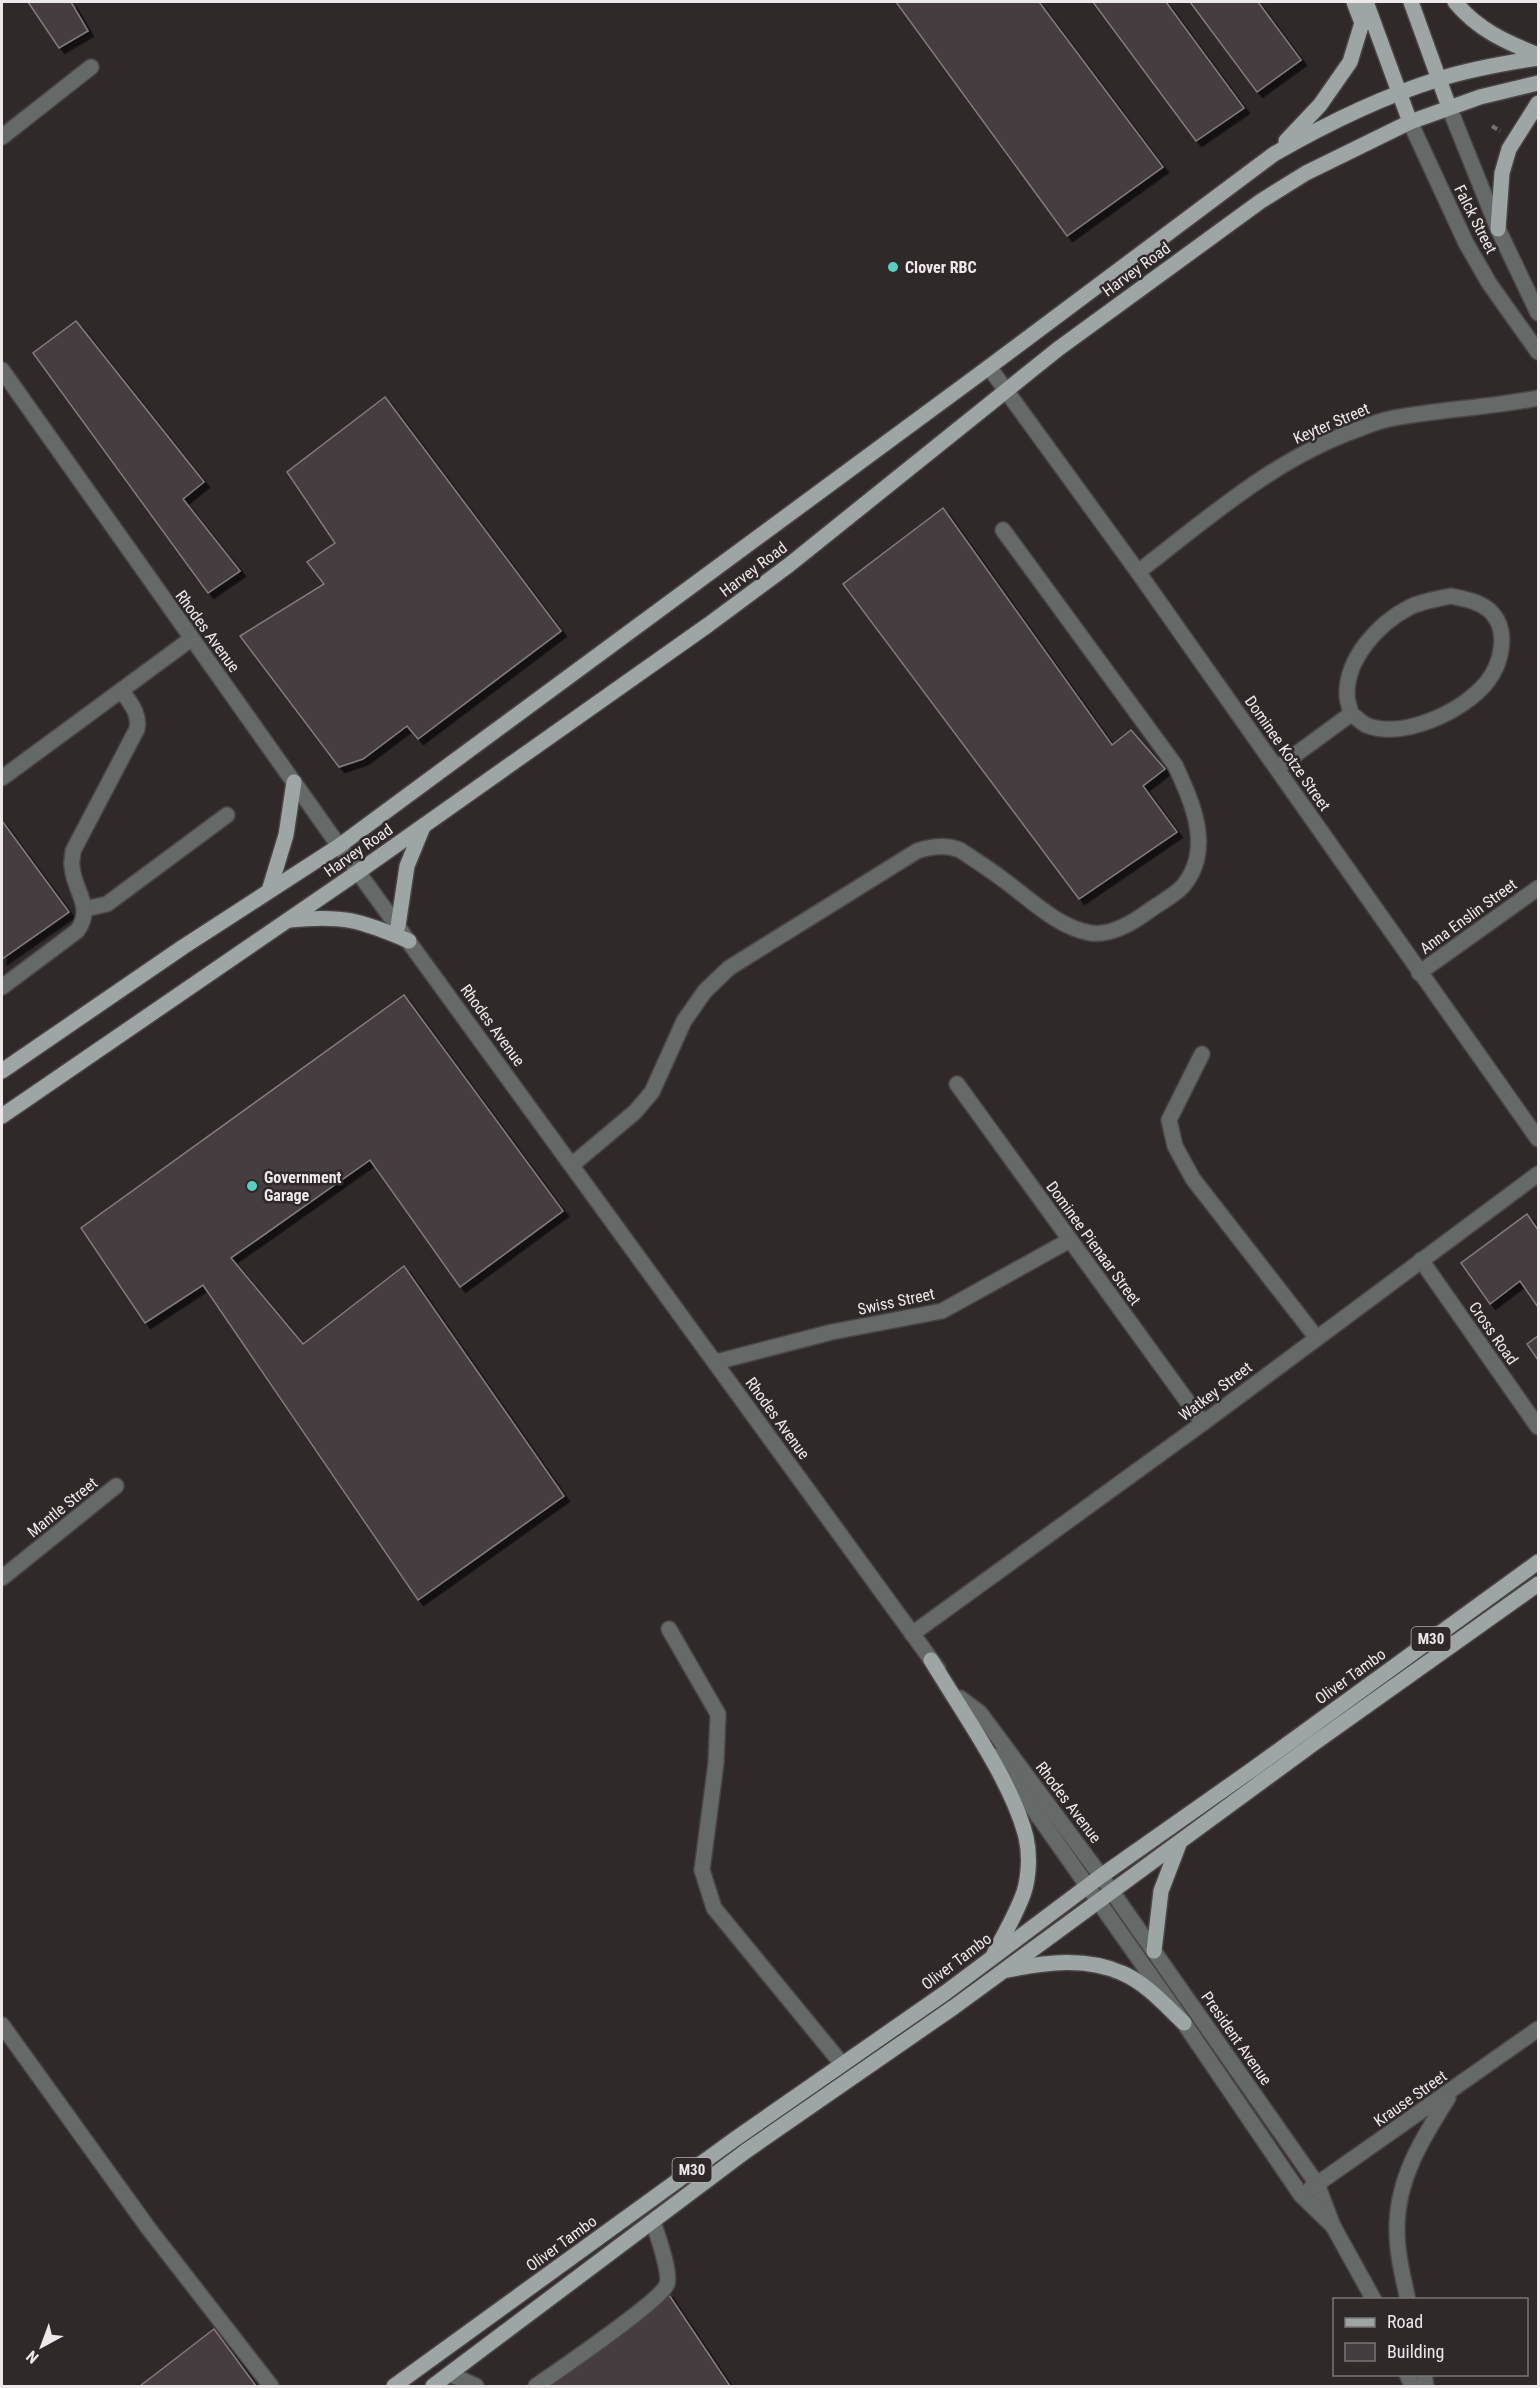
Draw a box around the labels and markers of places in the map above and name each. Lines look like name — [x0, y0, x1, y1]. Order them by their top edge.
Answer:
place label: Clover RBC — [905, 258, 977, 277]
marker: Clover RBC — [886, 260, 900, 274]
place label: Government Garage — [264, 1168, 342, 1205]
marker: Government Garage — [245, 1179, 259, 1193]

